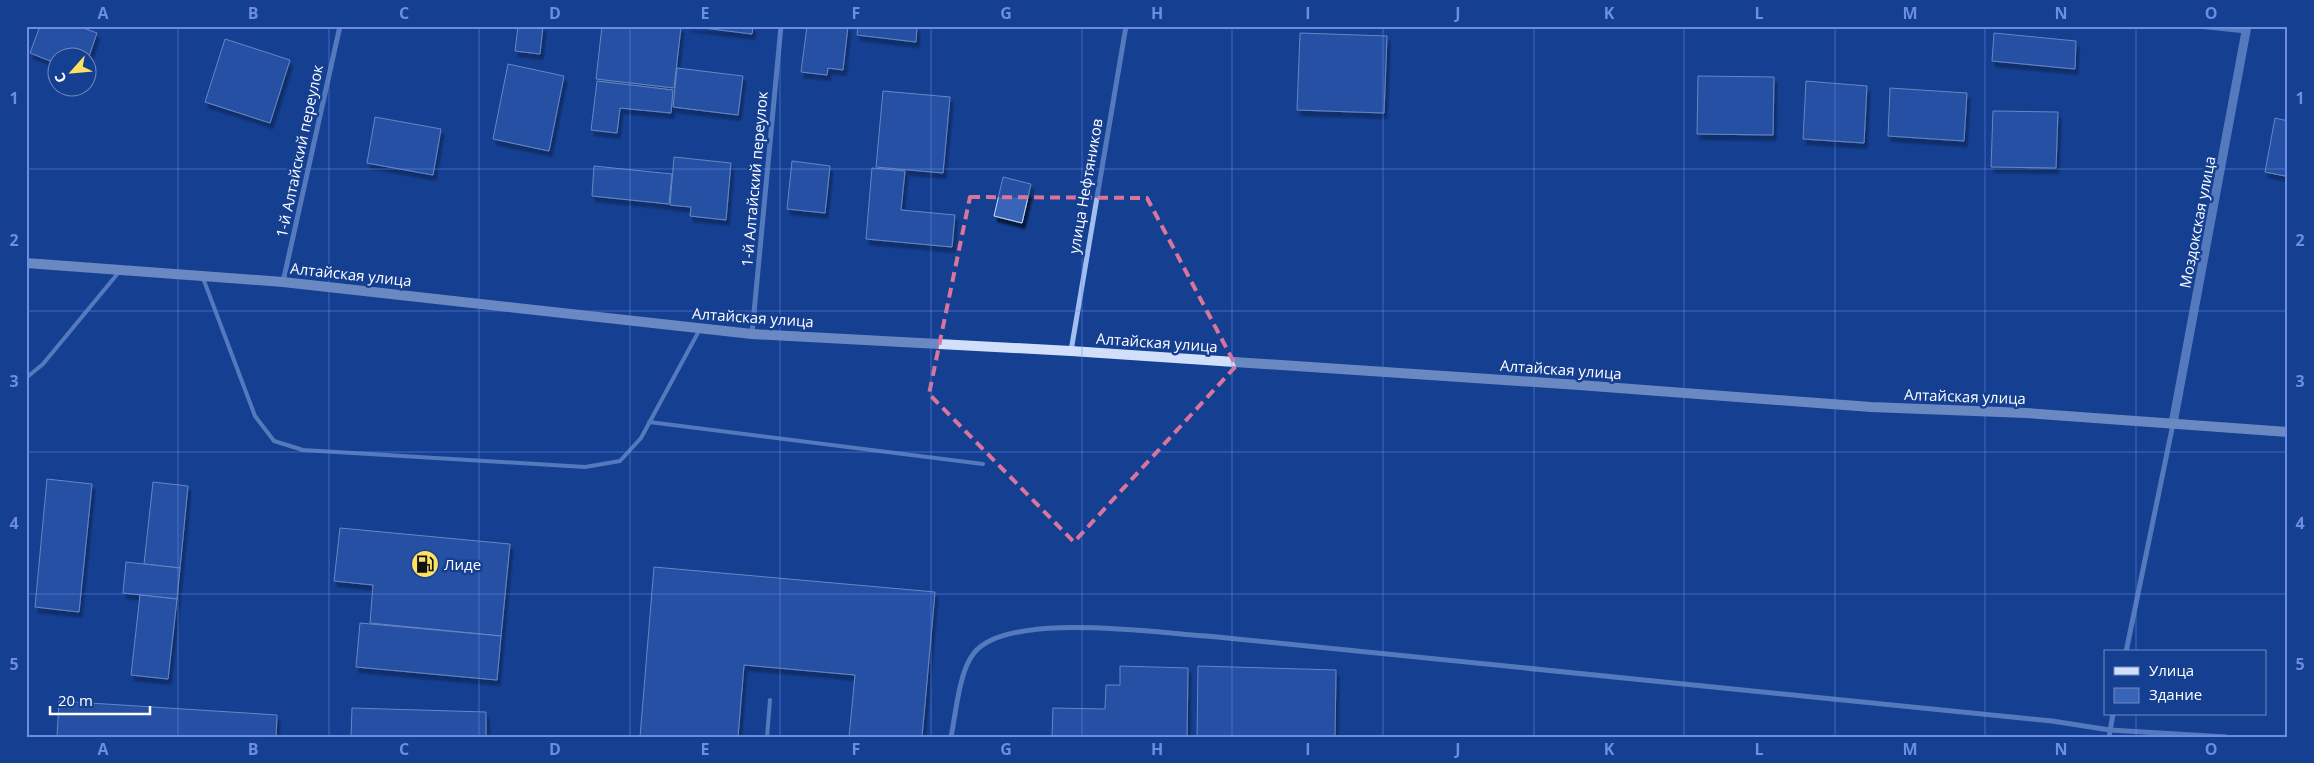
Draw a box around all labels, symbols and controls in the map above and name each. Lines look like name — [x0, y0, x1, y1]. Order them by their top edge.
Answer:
text: A — [97, 2, 109, 24]
text: B — [248, 2, 258, 24]
text: C — [399, 2, 409, 24]
text: D — [549, 2, 561, 24]
text: E — [701, 2, 710, 24]
text: F — [852, 2, 860, 24]
text: G — [1000, 2, 1012, 24]
text: H — [1151, 2, 1163, 24]
text: I — [1305, 2, 1311, 24]
text: J — [1453, 2, 1461, 24]
text: K — [1604, 2, 1615, 24]
text: L — [1754, 2, 1764, 24]
text: M — [1902, 2, 1918, 24]
text: N — [2054, 2, 2068, 24]
text: O — [2205, 2, 2217, 24]
north arrow — [48, 48, 98, 98]
street label: 1-й Алтайский переулок — [271, 63, 327, 239]
text: С — [49, 70, 70, 86]
text: 1 — [9, 87, 19, 109]
text: 1 — [2295, 87, 2305, 109]
street label: 1-й Алтайский переулок — [736, 90, 772, 268]
street label: улица Нефтяников — [1063, 117, 1107, 255]
street label: Моздокская улица — [2174, 154, 2220, 290]
text: 2 — [9, 229, 19, 251]
text: 2 — [2295, 229, 2305, 251]
street label: Алтайская улица — [289, 258, 413, 290]
street label: Алтайская улица — [692, 303, 814, 331]
street label: Алтайская улица — [1096, 328, 1218, 356]
street label: Алтайская улица — [1500, 355, 1622, 383]
text: 3 — [9, 370, 19, 392]
text: 3 — [2295, 370, 2305, 392]
street label: Алтайская улица — [1904, 384, 2026, 408]
text: 4 — [9, 512, 19, 534]
text: 4 — [2295, 512, 2305, 534]
fuel station icon: Лиде — [410, 549, 440, 579]
place label: Лиде — [444, 554, 481, 574]
legend — [2104, 650, 2266, 716]
text: 5 — [9, 653, 19, 675]
text: 5 — [2295, 653, 2305, 675]
text: Улица — [2149, 660, 2194, 680]
scale bar — [50, 683, 150, 715]
text: Здание — [2149, 684, 2202, 704]
text: 20 m — [58, 690, 93, 710]
text: A — [97, 738, 109, 760]
text: B — [248, 738, 258, 760]
text: C — [399, 738, 409, 760]
text: D — [549, 738, 561, 760]
text: E — [701, 738, 710, 760]
text: F — [852, 738, 860, 760]
text: G — [1000, 738, 1012, 760]
text: H — [1151, 738, 1163, 760]
text: I — [1305, 738, 1311, 760]
text: J — [1453, 738, 1461, 760]
text: K — [1604, 738, 1615, 760]
text: L — [1754, 738, 1764, 760]
text: M — [1902, 738, 1918, 760]
text: N — [2054, 738, 2068, 760]
text: O — [2205, 738, 2217, 760]

